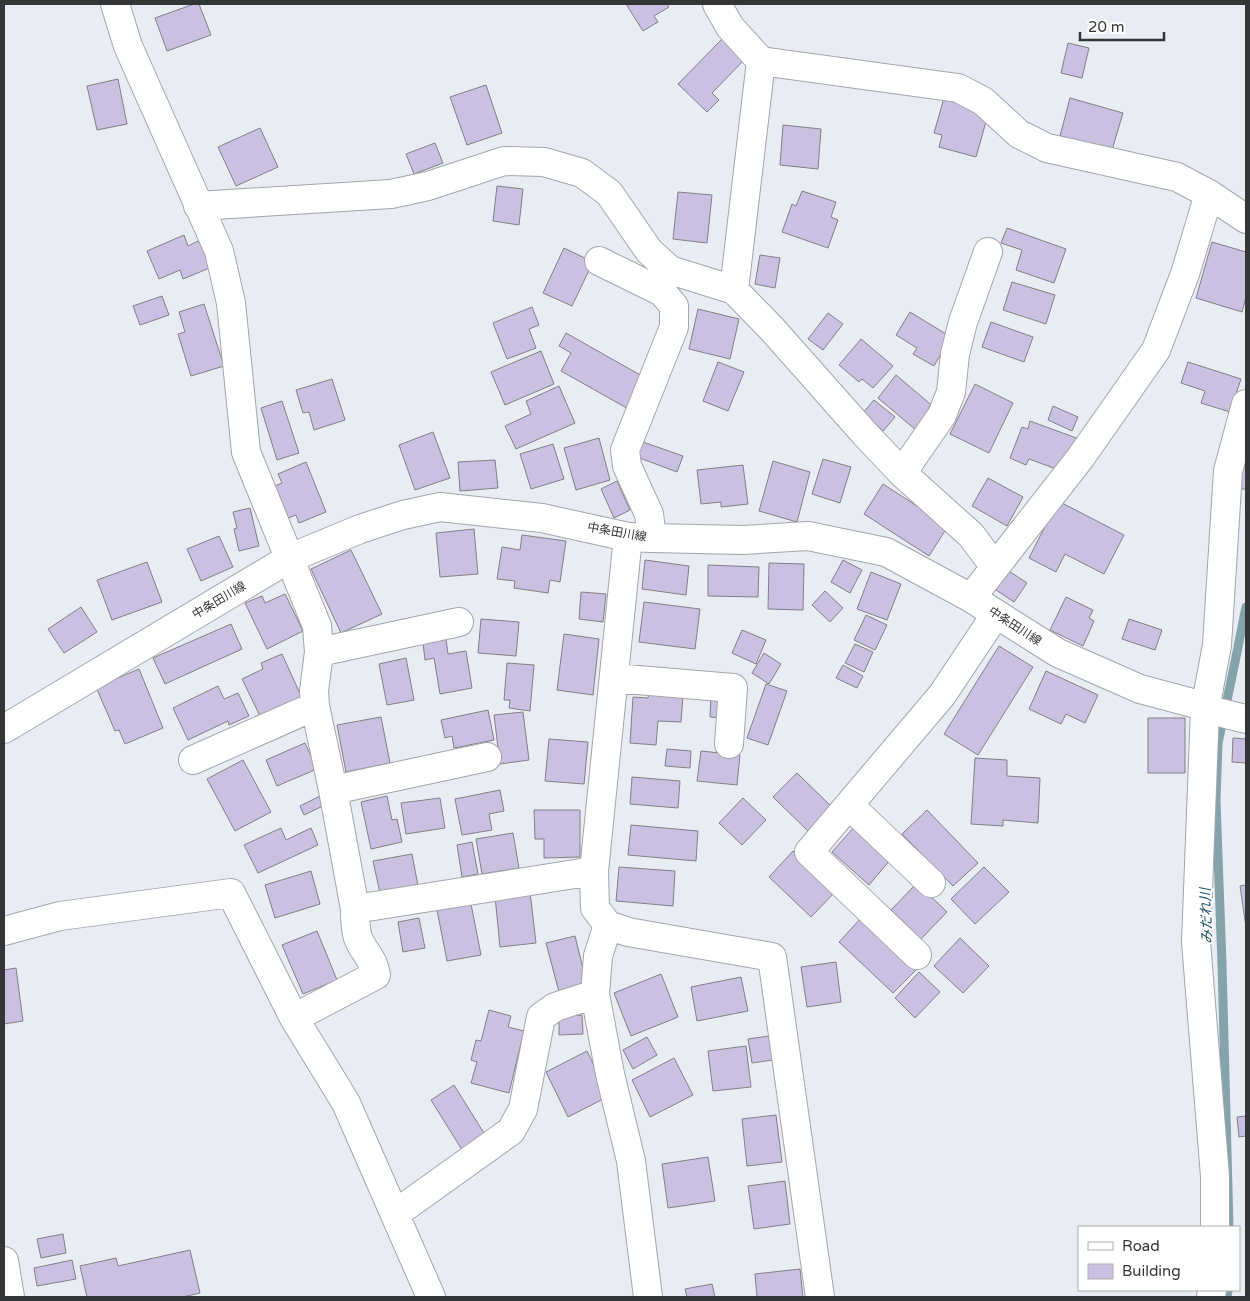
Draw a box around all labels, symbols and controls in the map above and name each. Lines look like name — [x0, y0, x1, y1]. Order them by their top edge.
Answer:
scale bar — [1080, 10, 1164, 42]
text: 20 m — [1088, 18, 1125, 36]
street label: 中条田川線 — [586, 520, 648, 544]
street label: 中条田川線 — [190, 579, 248, 621]
street label: 中条田川線 — [986, 604, 1044, 648]
water label: みだれ川 — [1197, 886, 1216, 944]
legend — [1078, 1226, 1240, 1291]
text: Road — [1122, 1237, 1160, 1255]
text: Building — [1122, 1262, 1181, 1280]

